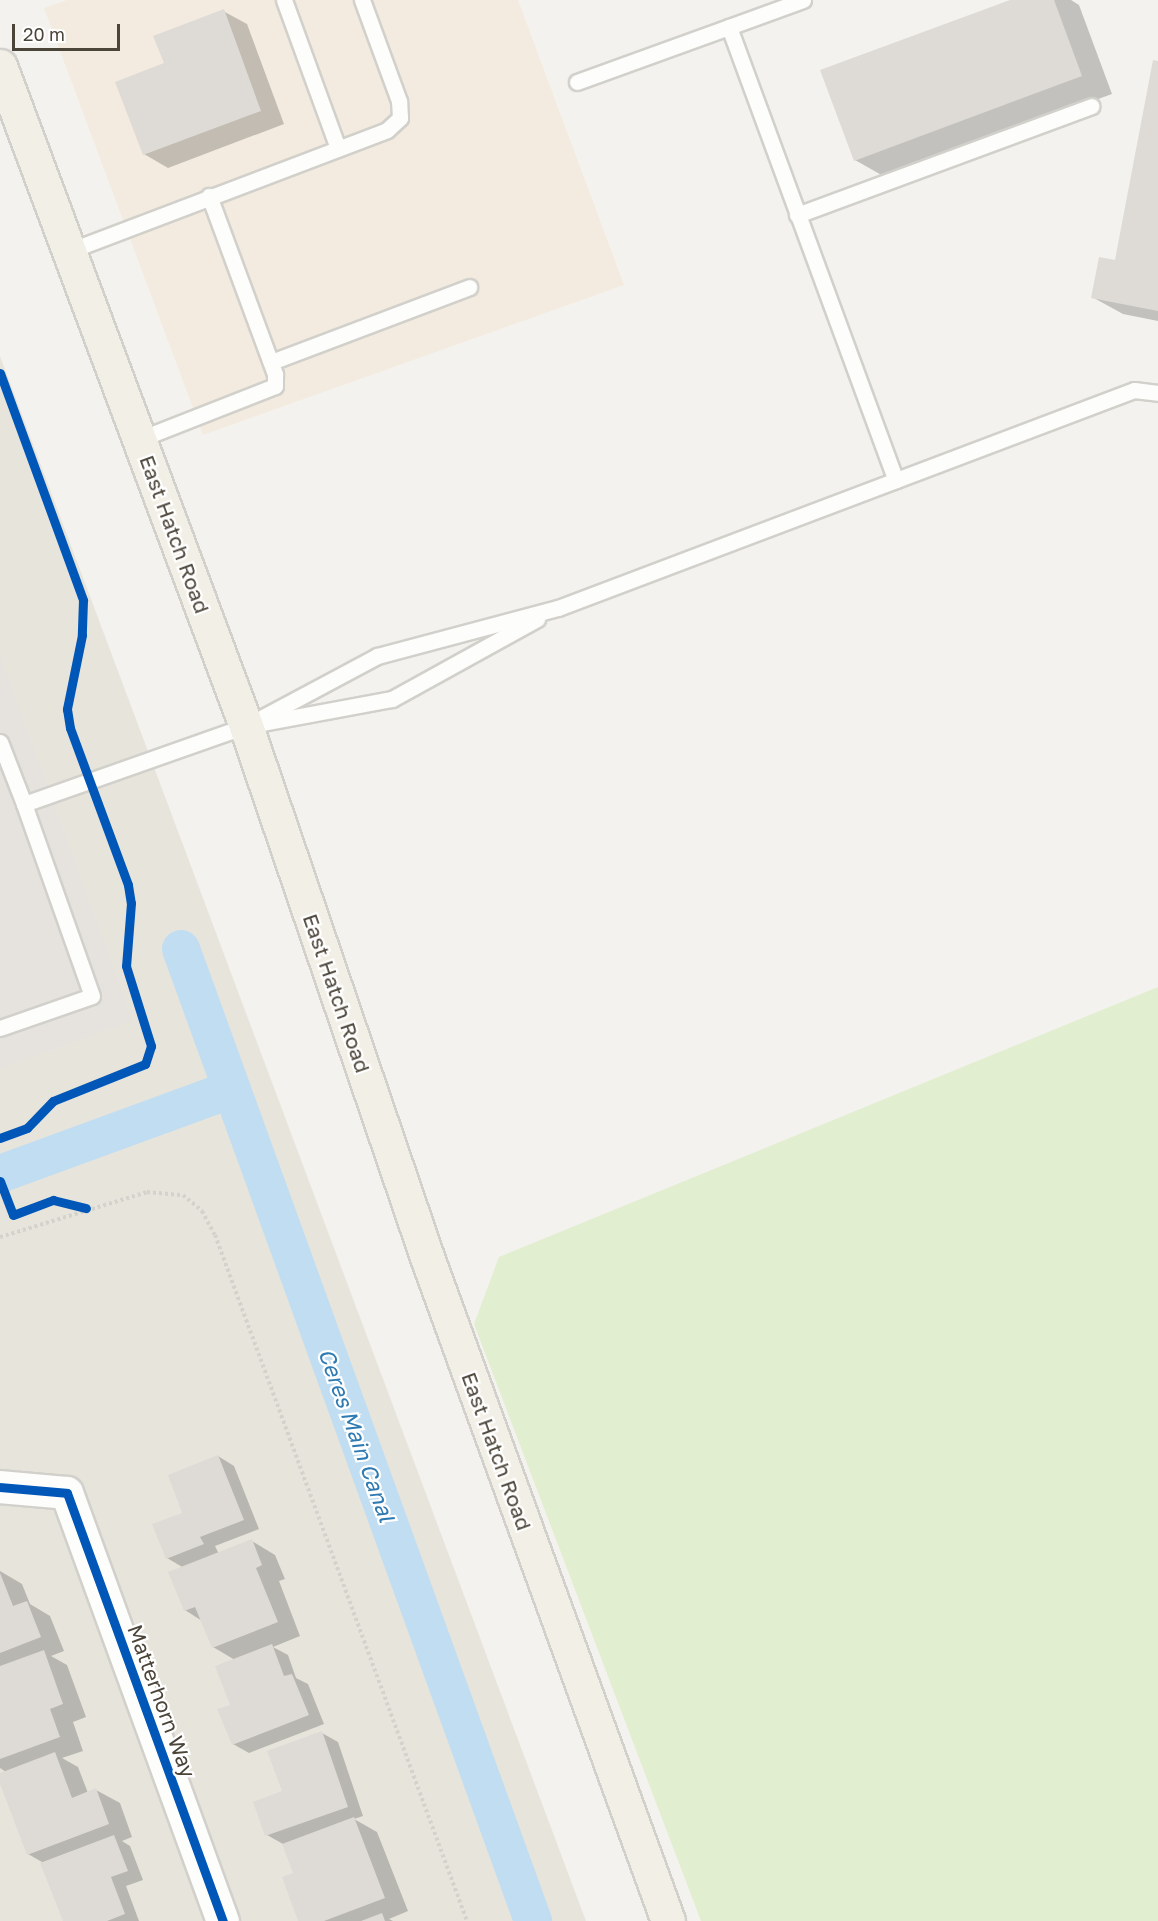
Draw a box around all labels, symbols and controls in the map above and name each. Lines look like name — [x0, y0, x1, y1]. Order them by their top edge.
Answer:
scale bar — [15, 12, 123, 50]
text: 20 m — [23, 23, 65, 45]
street label: East Hatch Road — [135, 452, 215, 616]
street label: East Hatch Road — [298, 910, 376, 1076]
water label: Ceres Main Canal — [313, 1345, 401, 1525]
street label: East Hatch Road — [457, 1369, 537, 1533]
street label: Matterhorn Way — [123, 1621, 201, 1781]

